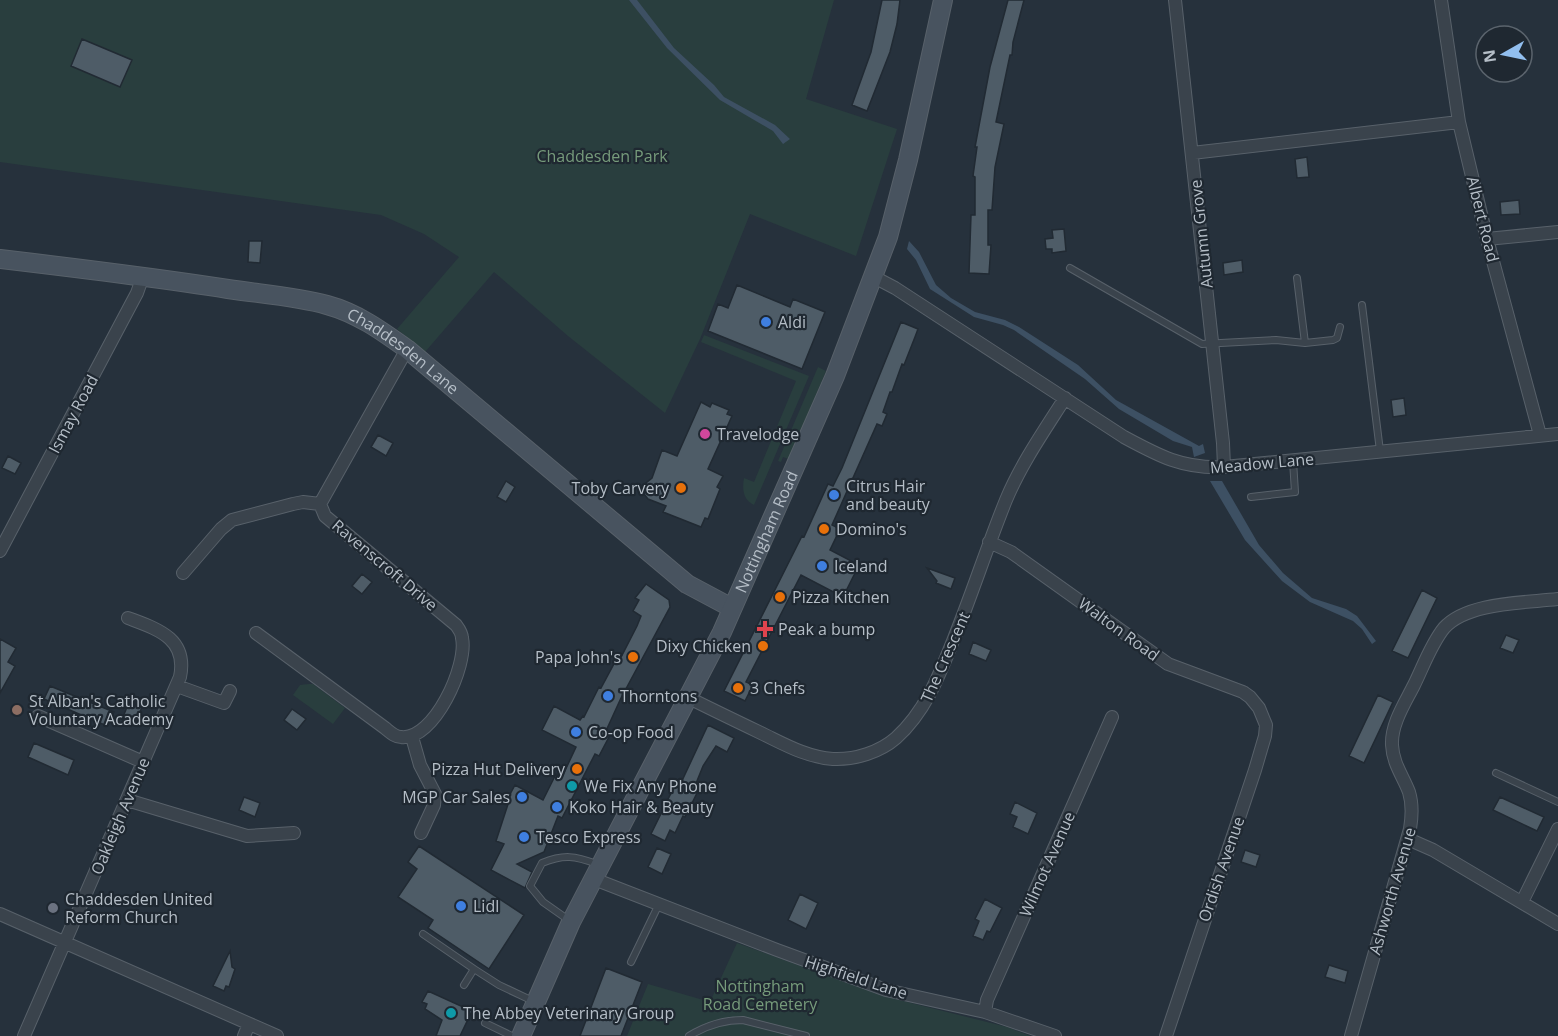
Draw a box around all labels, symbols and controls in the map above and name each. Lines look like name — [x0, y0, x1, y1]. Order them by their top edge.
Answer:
north arrow — [1474, 24, 1534, 84]
text: N — [1477, 48, 1501, 64]
park label: Chaddesden Park — [536, 145, 668, 167]
street label: Albert Road — [1462, 174, 1504, 264]
street label: Autumn Grove — [1184, 179, 1218, 289]
street label: Chaddesden Lane — [344, 303, 464, 399]
place label: Aldi — [778, 311, 806, 333]
marker: Aldi — [759, 315, 773, 329]
street label: Ismay Road — [43, 371, 103, 457]
place label: Travelodge — [717, 423, 799, 445]
marker: Travelodge — [698, 427, 712, 441]
street label: Meadow Lane — [1209, 447, 1315, 479]
street label: Nottingham Road — [730, 467, 803, 596]
place label: Citrus Hair and beauty — [846, 475, 931, 515]
place label: Toby Carvery — [572, 477, 670, 499]
marker: Toby Carvery — [674, 481, 688, 495]
marker: Citrus Hair and beauty — [827, 488, 841, 502]
street label: Ravenscroft Drive — [328, 514, 442, 616]
place label: Domino's — [836, 518, 907, 540]
marker: Domino's — [817, 522, 831, 536]
place label: Iceland — [834, 555, 888, 577]
marker: Iceland — [815, 559, 829, 573]
place label: Pizza Kitchen — [792, 586, 890, 608]
marker: Pizza Kitchen — [773, 590, 787, 604]
street label: Walton Road — [1074, 592, 1164, 666]
street label: The Crescent — [915, 608, 975, 706]
place label: Peak a bump — [778, 618, 875, 640]
marker: Peak a bump — [756, 620, 774, 638]
place label: Dixy Chicken — [656, 635, 751, 657]
marker: Dixy Chicken — [756, 639, 770, 653]
place label: Papa John's — [535, 646, 621, 668]
marker: Papa John's — [626, 650, 640, 664]
place label: 3 Chefs — [750, 677, 805, 699]
marker: 3 Chefs — [731, 681, 745, 695]
place label: Thorntons — [620, 685, 697, 707]
marker: Thorntons — [601, 689, 615, 703]
place label: St Alban's Catholic Voluntary Academy — [29, 690, 174, 730]
marker: St Alban's Catholic Voluntary Academy — [10, 703, 24, 717]
place label: Co-op Food — [588, 721, 674, 743]
marker: Co-op Food — [569, 725, 583, 739]
street label: Oakleigh Avenue — [85, 754, 155, 878]
place label: Pizza Hut Delivery — [432, 758, 566, 780]
marker: Pizza Hut Delivery — [570, 762, 584, 776]
place label: We Fix Any Phone — [584, 775, 717, 797]
marker: We Fix Any Phone — [565, 779, 579, 793]
place label: MGP Car Sales — [402, 786, 510, 808]
marker: MGP Car Sales — [515, 790, 529, 804]
place label: Koko Hair & Beauty — [569, 796, 715, 818]
marker: Koko Hair & Beauty — [550, 800, 564, 814]
street label: Wilmot Avenue — [1014, 808, 1080, 920]
street label: Ordish Avenue — [1193, 813, 1249, 925]
street label: Ashworth Avenue — [1363, 825, 1421, 957]
place label: Tesco Express — [536, 826, 641, 848]
marker: Tesco Express — [517, 830, 531, 844]
place label: Chaddesden United Reform Church — [65, 888, 213, 928]
place label: Lidl — [473, 895, 499, 917]
marker: Lidl — [454, 899, 468, 913]
marker: Chaddesden United Reform Church — [46, 901, 60, 915]
street label: Highfield Lane — [802, 950, 910, 1004]
park label: Nottingham Road Cemetery — [703, 975, 818, 1015]
place label: The Abbey Veterinary Group — [463, 1002, 674, 1024]
marker: The Abbey Veterinary Group — [444, 1006, 458, 1020]

